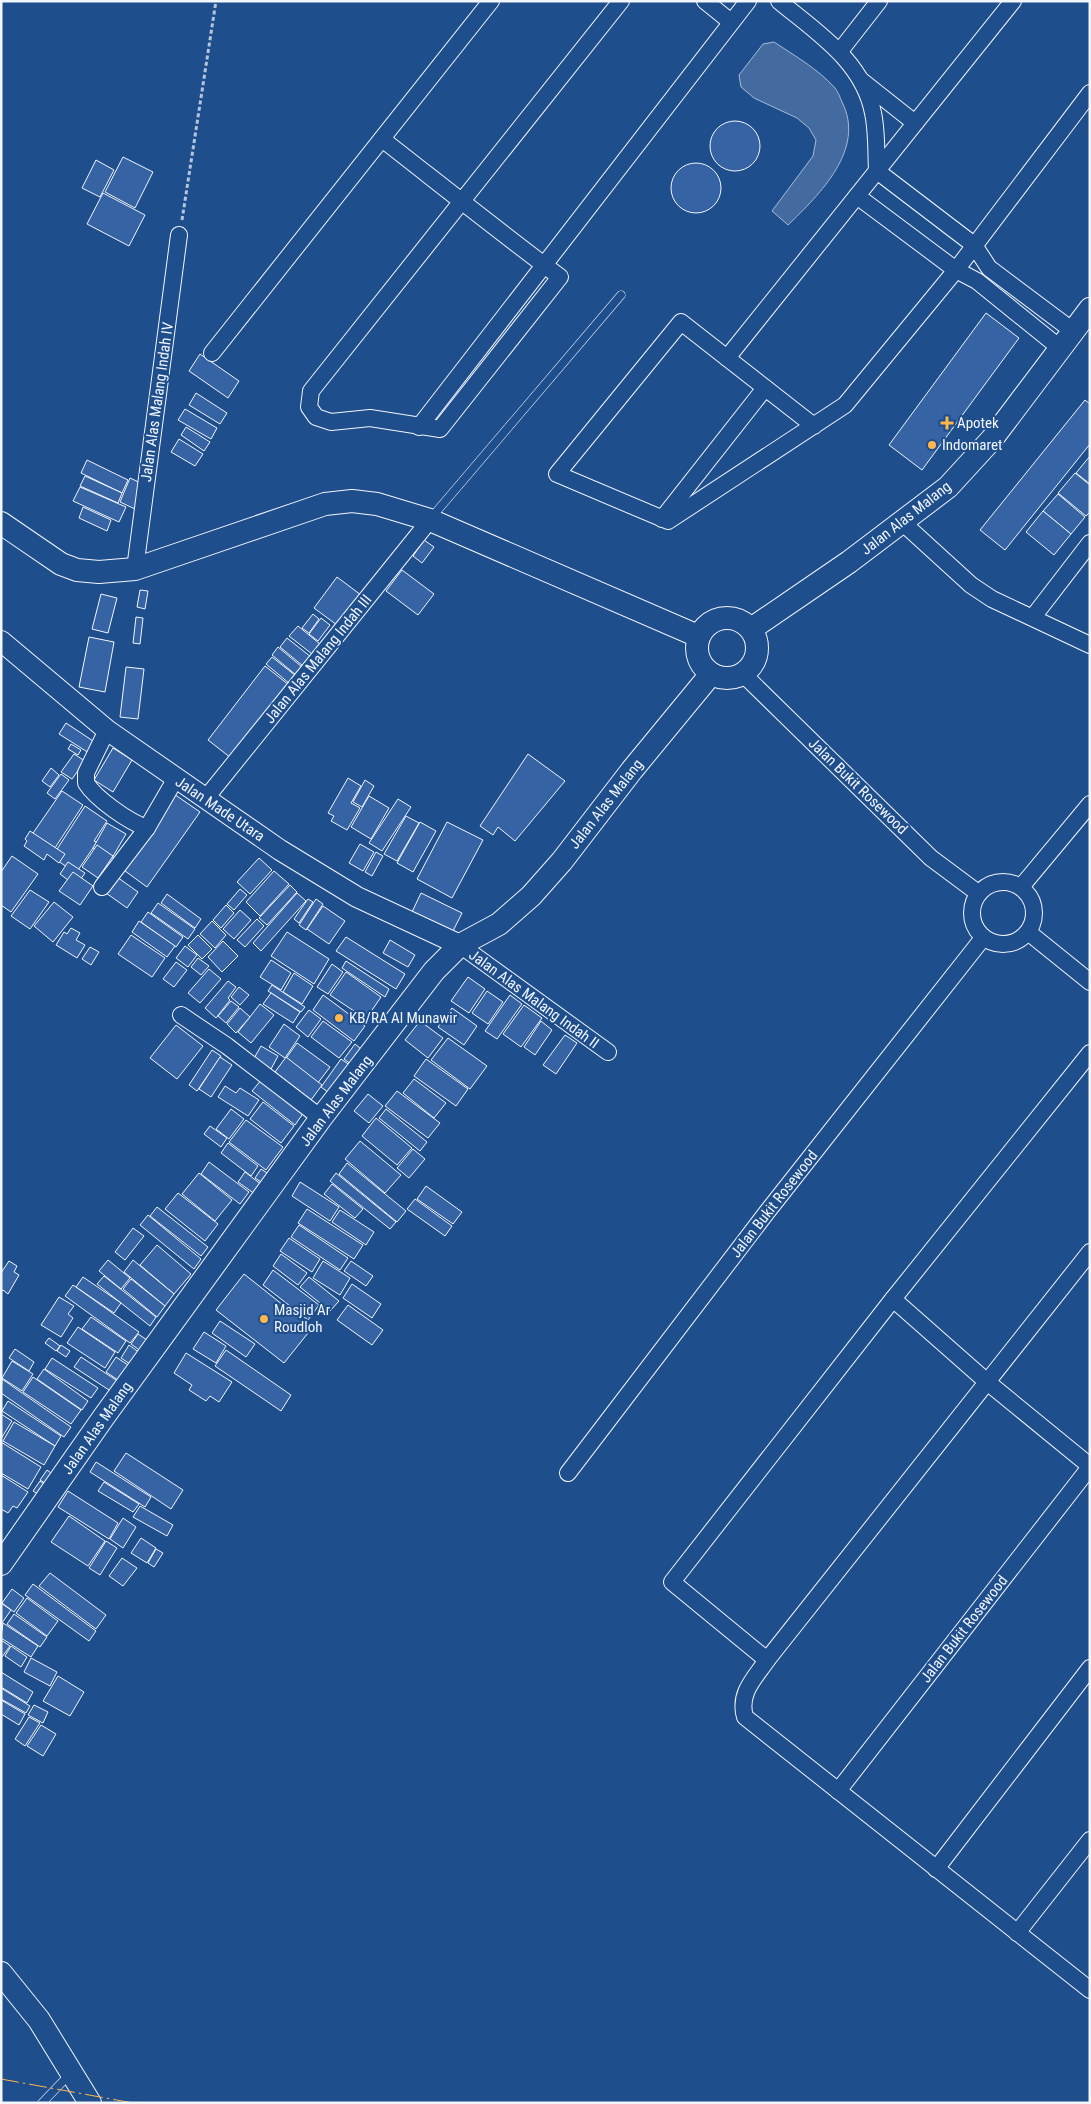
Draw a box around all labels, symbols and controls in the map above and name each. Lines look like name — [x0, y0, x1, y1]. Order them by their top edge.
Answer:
street label: Jalan Alas Malang Indah IV — [137, 320, 177, 483]
place label: Apotek — [957, 414, 999, 432]
marker: Apotek — [941, 417, 953, 429]
place label: Indomaret — [942, 436, 1002, 454]
marker: Indomaret — [926, 439, 938, 451]
street label: Jalan Alas Malang — [857, 477, 955, 559]
street label: Jalan Alas Malang Indah III — [261, 591, 375, 727]
street label: Jalan Bukit Rosewood — [805, 734, 911, 838]
street label: Jalan Alas Malang — [565, 755, 647, 853]
street label: Jalan Made Utara — [172, 773, 268, 845]
street label: Jalan Alas Malang Indah II — [465, 946, 603, 1052]
place label: KB/RA Al Munawir — [349, 1009, 458, 1027]
marker: KB/RA Al Munawir — [333, 1012, 345, 1024]
street label: Jalan Alas Malang — [296, 1052, 376, 1150]
street label: Jalan Bukit Rosewood — [727, 1147, 821, 1261]
place label: Masjid Ar Roudloh — [274, 1301, 331, 1336]
marker: Masjid Ar Roudloh — [258, 1313, 270, 1325]
street label: Jalan Alas Malang — [58, 1378, 136, 1478]
street label: Jalan Bukit Rosewood — [917, 1572, 1011, 1686]

